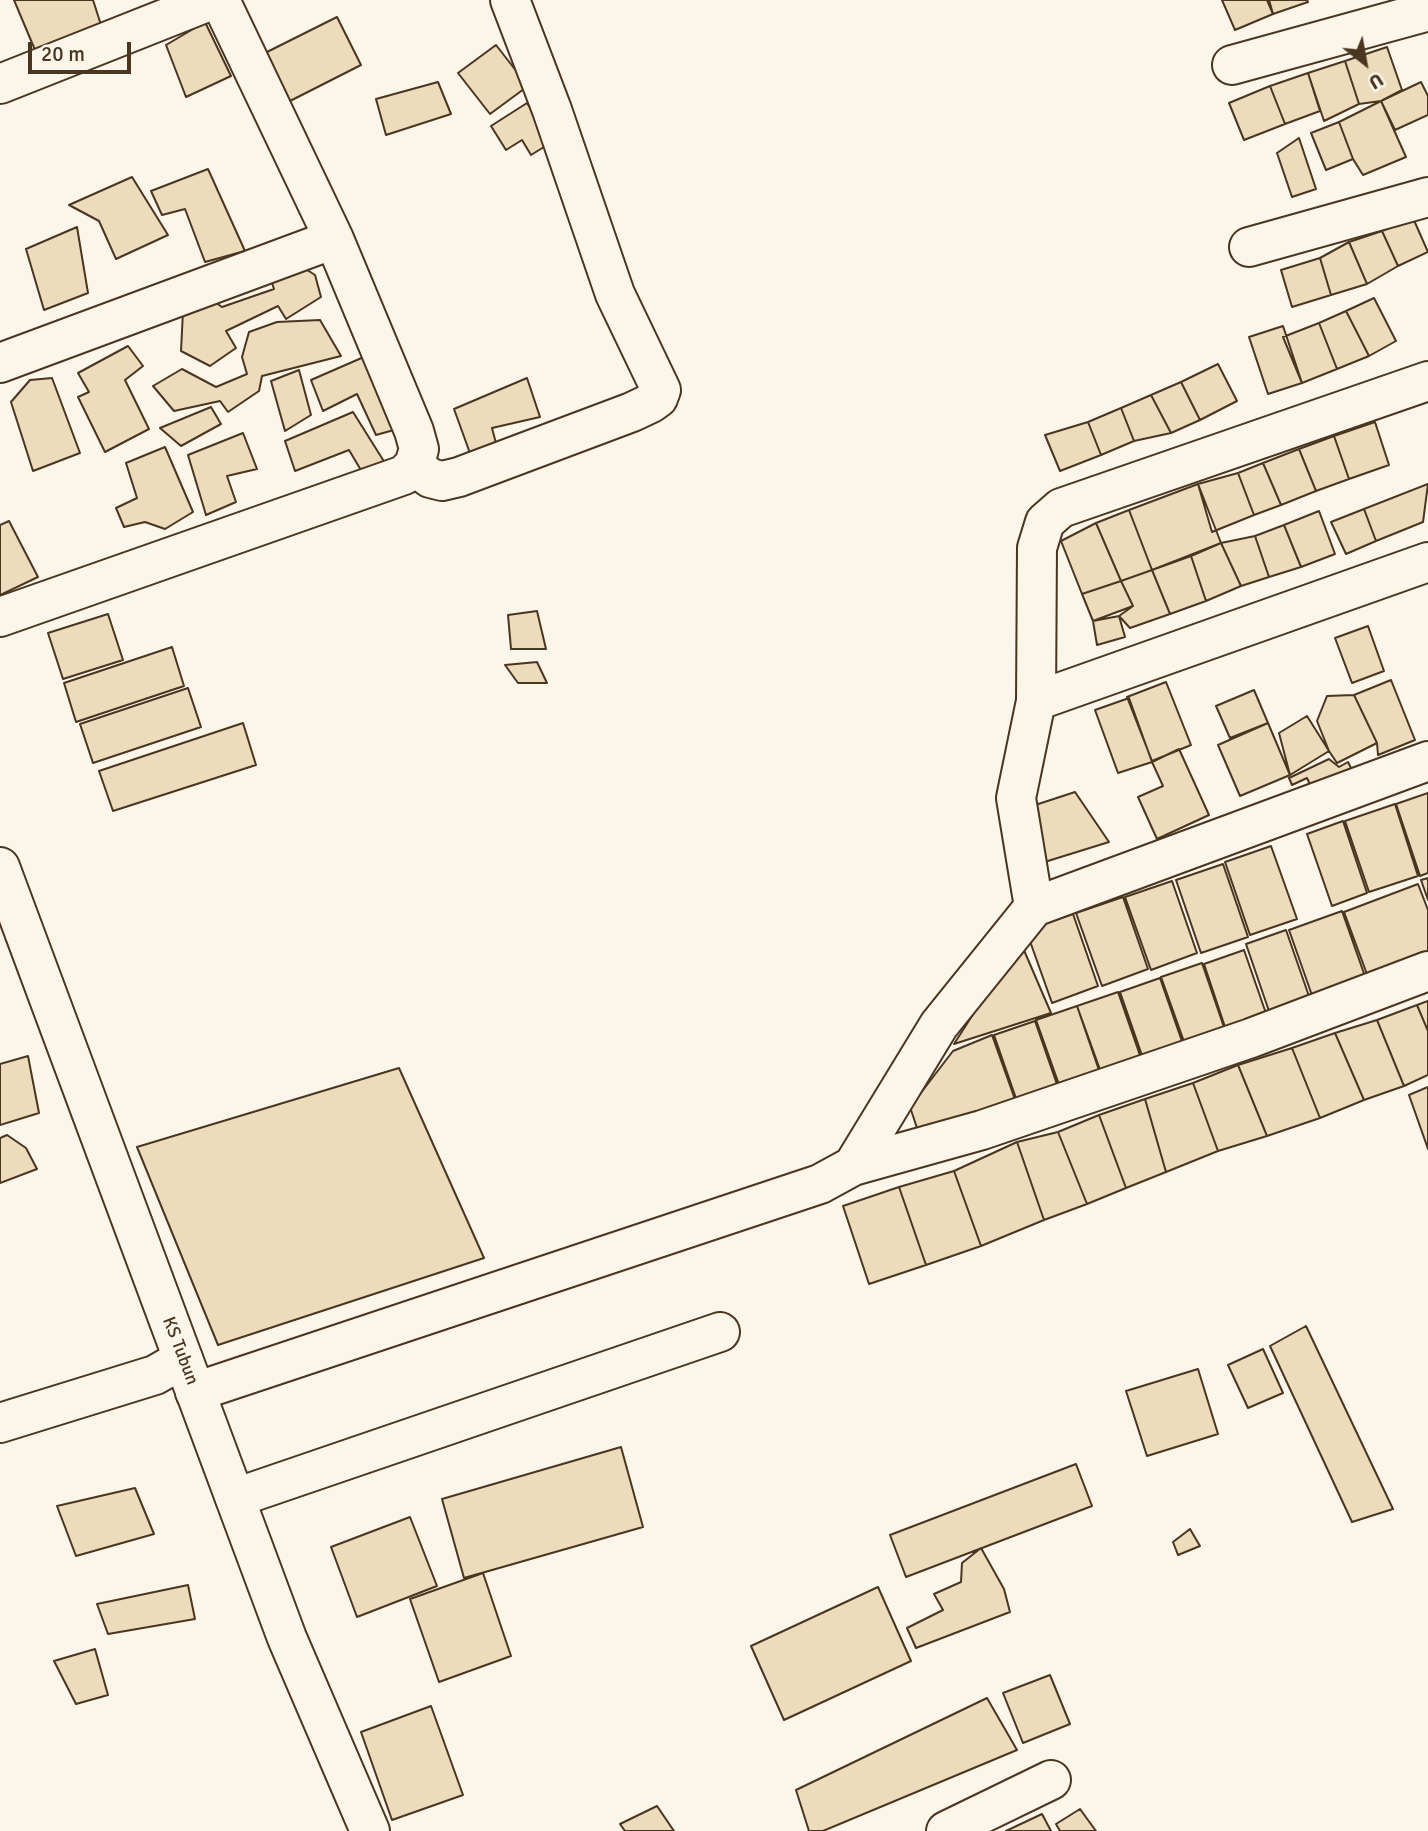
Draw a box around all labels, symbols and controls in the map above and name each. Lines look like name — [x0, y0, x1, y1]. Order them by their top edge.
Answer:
scale bar — [32, 28, 135, 72]
north arrow — [1330, 28, 1400, 98]
text: 20 m — [41, 41, 85, 67]
text: U — [1364, 67, 1387, 95]
street label: KS Tubun — [157, 1314, 203, 1388]

